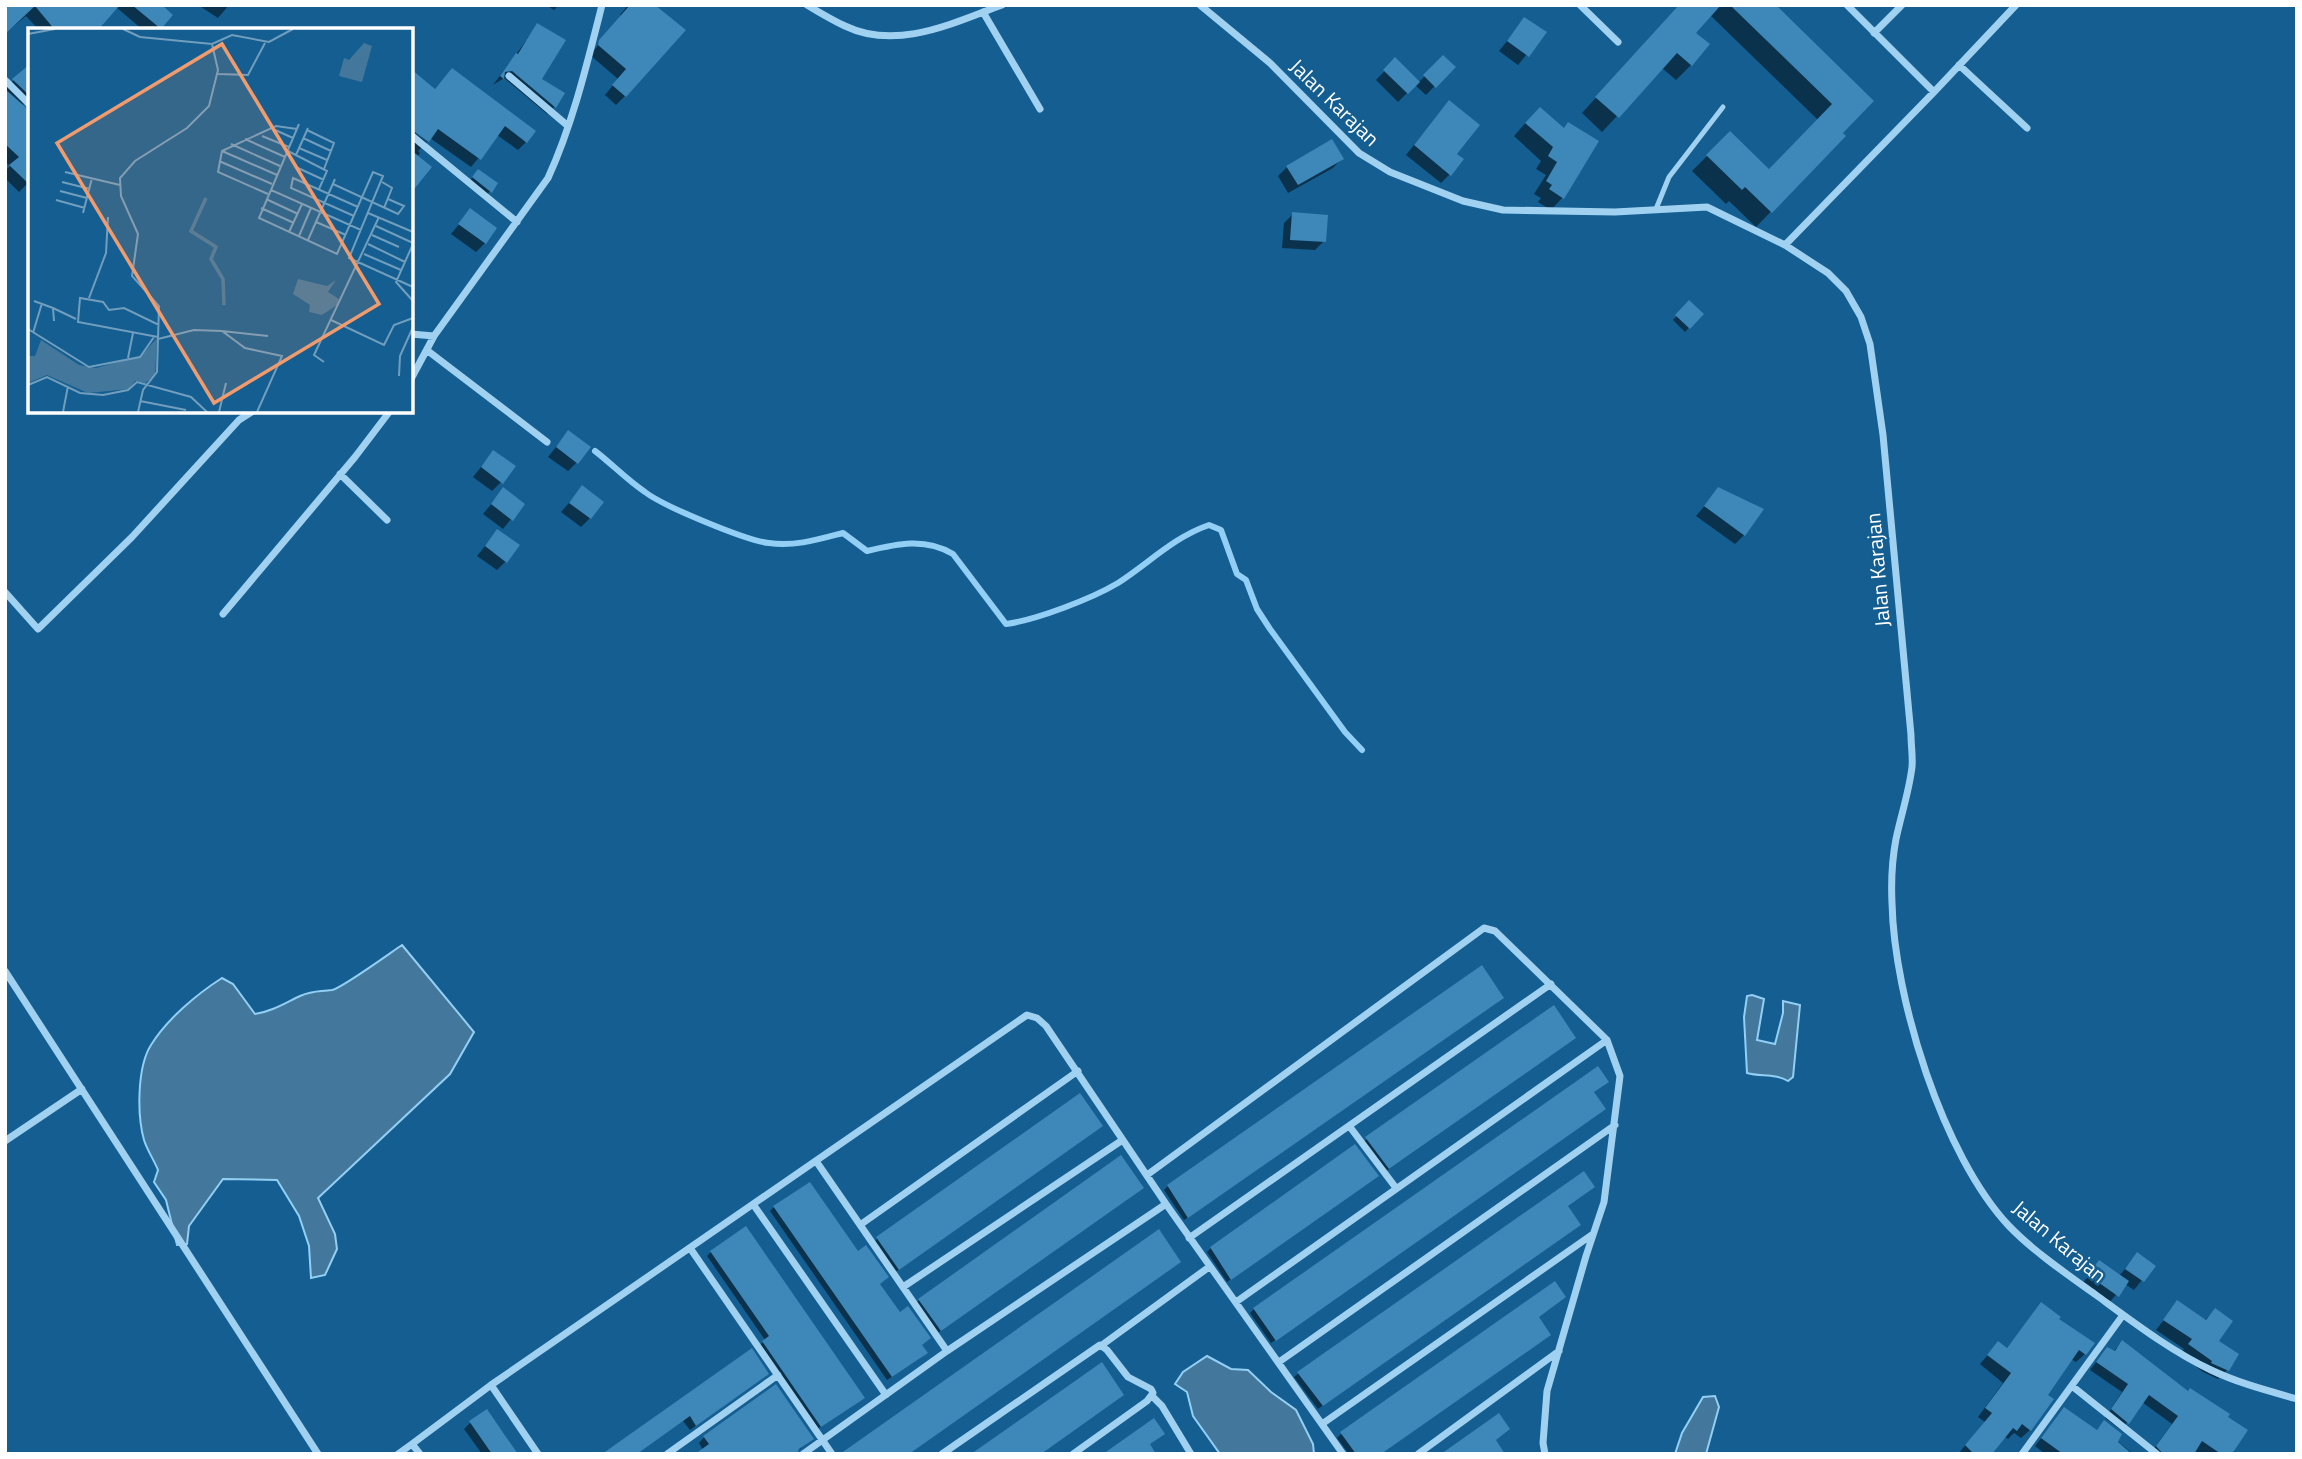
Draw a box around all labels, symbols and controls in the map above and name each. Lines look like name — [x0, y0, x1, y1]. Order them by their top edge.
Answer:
inset map — [28, 28, 413, 413]
street label: Jalan Karajan — [1283, 51, 1387, 153]
street label: Jalan Karajan — [1856, 512, 1898, 628]
street label: Jalan Karajan — [2006, 1192, 2114, 1290]

